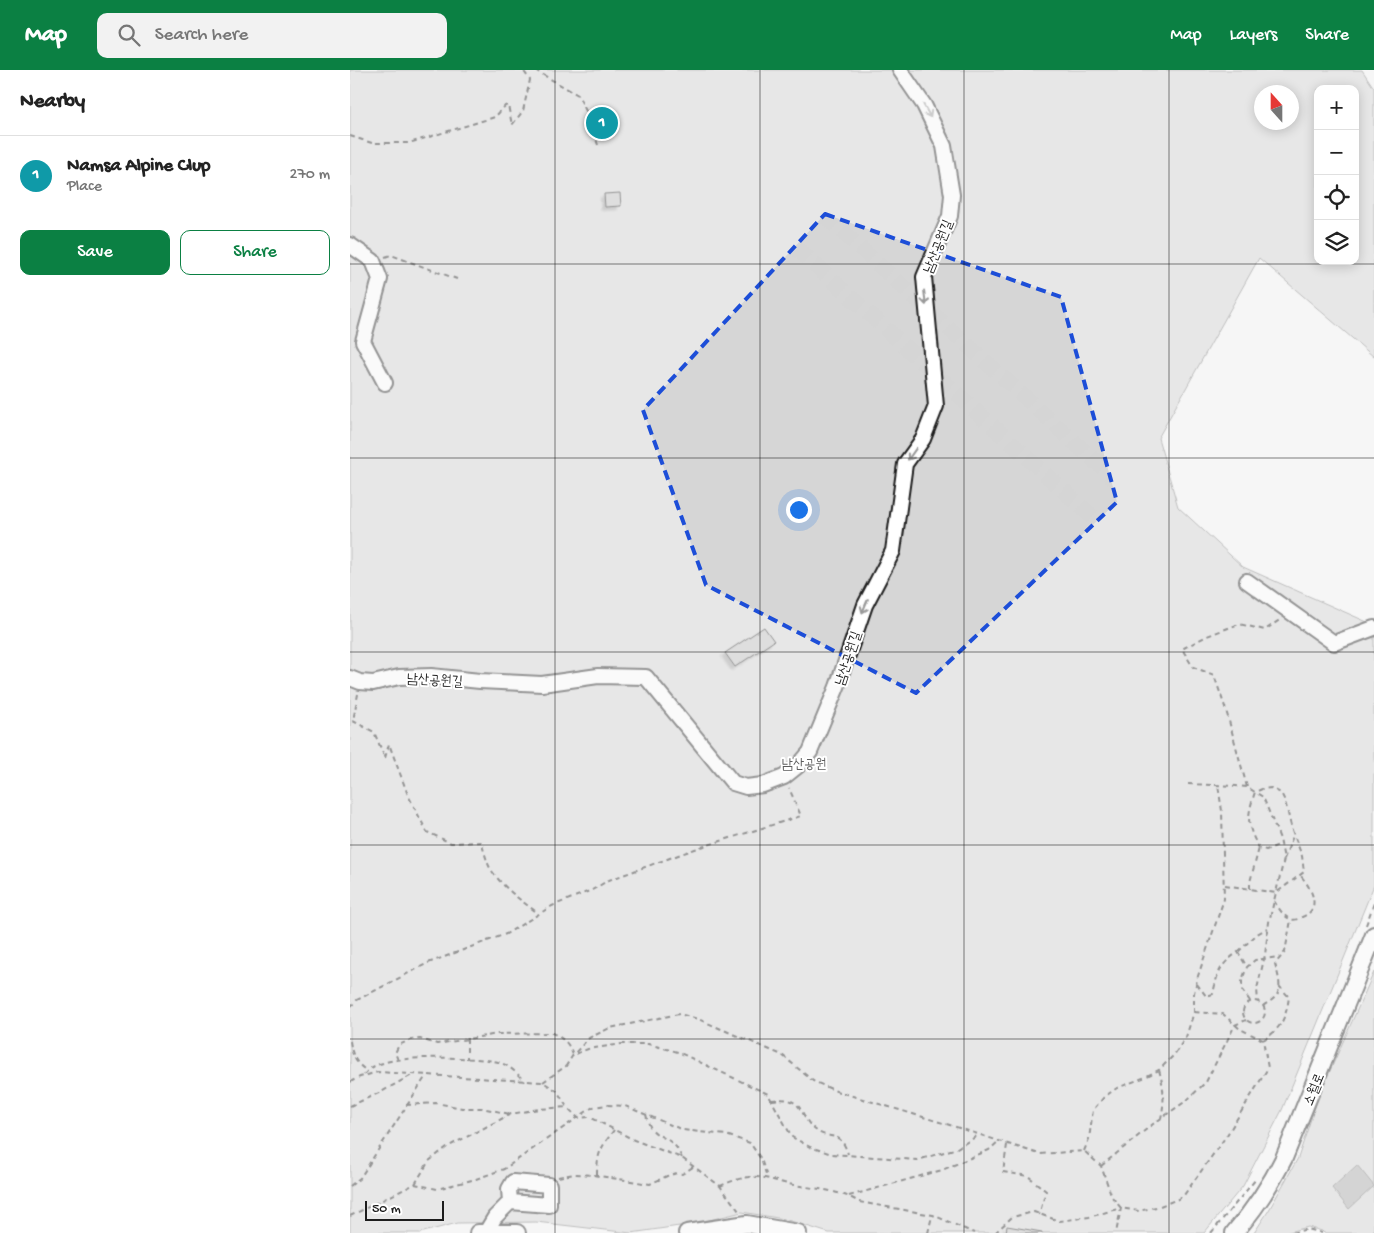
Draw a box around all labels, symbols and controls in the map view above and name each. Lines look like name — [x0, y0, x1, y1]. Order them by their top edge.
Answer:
search box — [97, 13, 447, 58]
text: Map — [25, 21, 67, 50]
icon: search — [115, 21, 143, 49]
text: Search here — [155, 24, 248, 47]
text: Map — [1170, 25, 1202, 46]
text: Layers — [1230, 25, 1277, 46]
text: Share — [1305, 25, 1349, 46]
north arrow — [1254, 85, 1299, 130]
map controls — [1314, 85, 1359, 265]
button: + — [1314, 85, 1359, 130]
text: Nearby — [20, 90, 85, 115]
one-way arrow — [922, 103, 932, 118]
pin: 1 — [586, 104, 618, 142]
button: − — [1314, 130, 1359, 175]
text: Namsa Alpine Clup — [67, 155, 210, 178]
text: 1 — [33, 166, 39, 185]
text: 270 m — [290, 166, 330, 185]
button: locate — [1314, 175, 1359, 220]
text: Place — [67, 178, 102, 197]
street label: 남산공원길 — [921, 217, 958, 276]
button: layers — [1314, 220, 1359, 265]
button: Save — [20, 230, 170, 275]
button: Share — [180, 230, 330, 275]
one-way arrow — [920, 290, 930, 306]
one-way arrow — [907, 446, 917, 460]
your location — [786, 497, 812, 523]
one-way arrow — [859, 598, 869, 613]
street label: 남산공원길 — [833, 629, 866, 688]
street label: 남산공원길 — [406, 672, 464, 691]
park label: 남산공원 — [781, 757, 827, 774]
street label: 소월로 — [1301, 1071, 1330, 1109]
scale bar — [365, 1198, 444, 1221]
text: 50 m — [372, 1201, 401, 1218]

